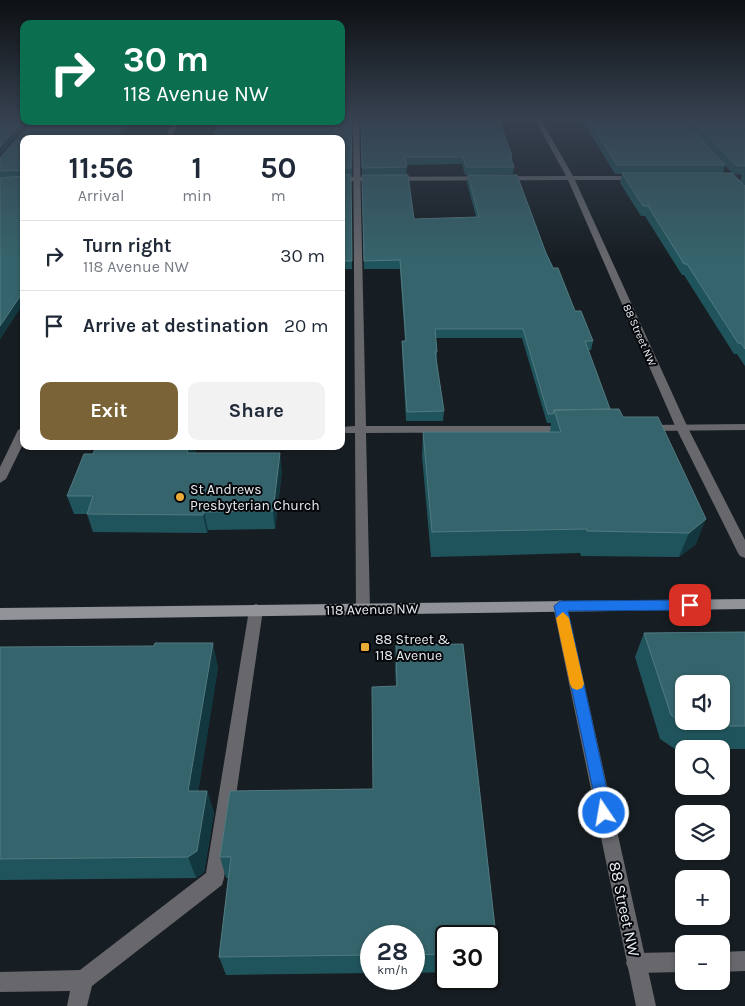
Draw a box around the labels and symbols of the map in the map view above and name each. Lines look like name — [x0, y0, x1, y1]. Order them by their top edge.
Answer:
street label: 88 Street NW — [620, 302, 659, 368]
place label: St Andrews Presbyterian Church — [190, 481, 320, 514]
marker: St Andrews Presbyterian Church — [174, 491, 186, 503]
pin — [669, 584, 711, 626]
street label: 118 Avenue NW — [326, 600, 419, 619]
place label: 88 Street & 118 Avenue — [375, 631, 450, 664]
marker: 88 Street & 118 Avenue — [359, 641, 371, 653]
position arrow — [577, 786, 629, 838]
street label: 88 Street NW — [605, 860, 644, 959]
speed limit sign: 30 — [435, 925, 500, 990]

